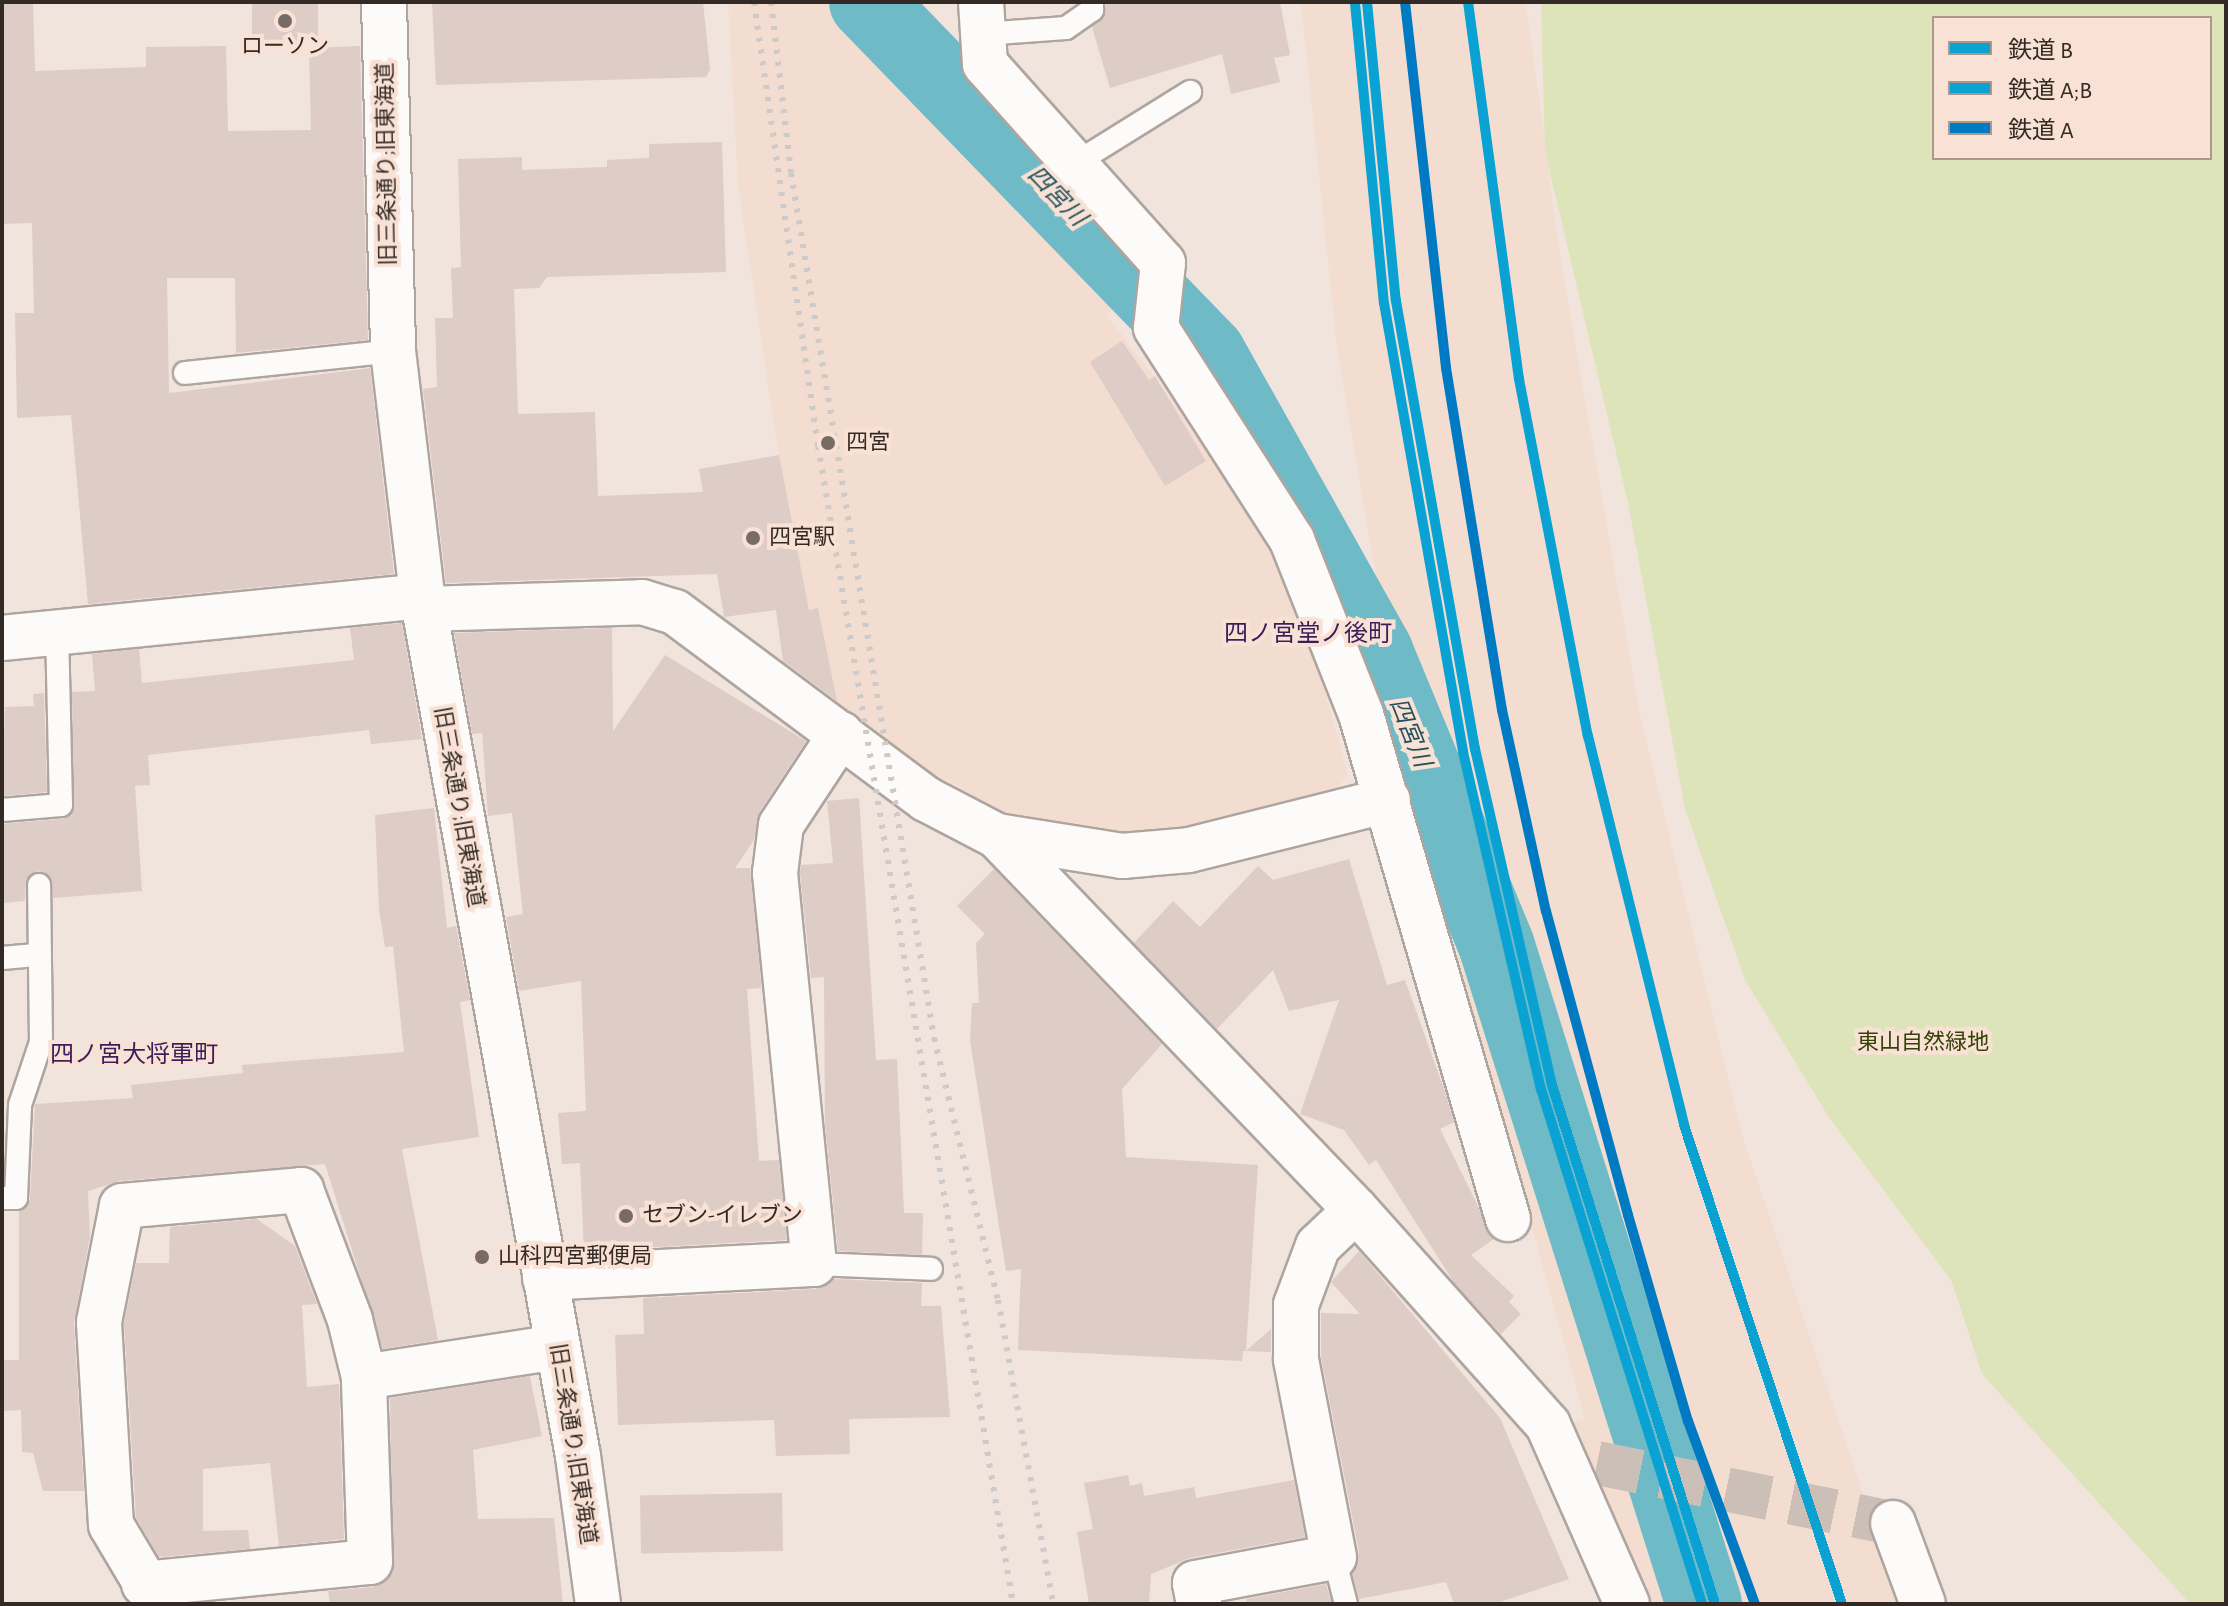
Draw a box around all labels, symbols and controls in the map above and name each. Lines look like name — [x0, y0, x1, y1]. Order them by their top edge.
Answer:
marker: ローソン — [276, 12, 294, 30]
legend — [1932, 16, 2212, 160]
place label: ローソン — [241, 34, 329, 60]
text: 鉄道 B — [2008, 39, 2073, 63]
street label: 旧三条通り;旧東海道 — [372, 62, 402, 266]
text: 鉄道 A;B — [2008, 79, 2092, 103]
text: 鉄道 A — [2008, 119, 2074, 143]
water label: 四宮川 — [1021, 161, 1091, 233]
place label: 四宮 — [846, 430, 890, 456]
marker: 四宮 — [817, 432, 839, 454]
place label: 四宮駅 — [769, 525, 835, 551]
marker: 四宮駅 — [744, 529, 762, 547]
district label: 四ノ宮堂ノ後町 — [1224, 621, 1392, 649]
water label: 四宮川 — [1382, 694, 1436, 772]
street label: 旧三条通り;旧東海道 — [428, 705, 490, 909]
park label: 東山自然緑地 — [1857, 1030, 1989, 1056]
district label: 四ノ宮大将軍町 — [50, 1042, 218, 1070]
place label: セブン-イレブン — [642, 1203, 803, 1229]
marker: セブン-イレブン — [617, 1207, 635, 1225]
place label: 山科四宮郵便局 — [498, 1244, 652, 1270]
marker: 山科四宮郵便局 — [473, 1248, 491, 1266]
street label: 旧三条通り;旧東海道 — [544, 1342, 602, 1546]

